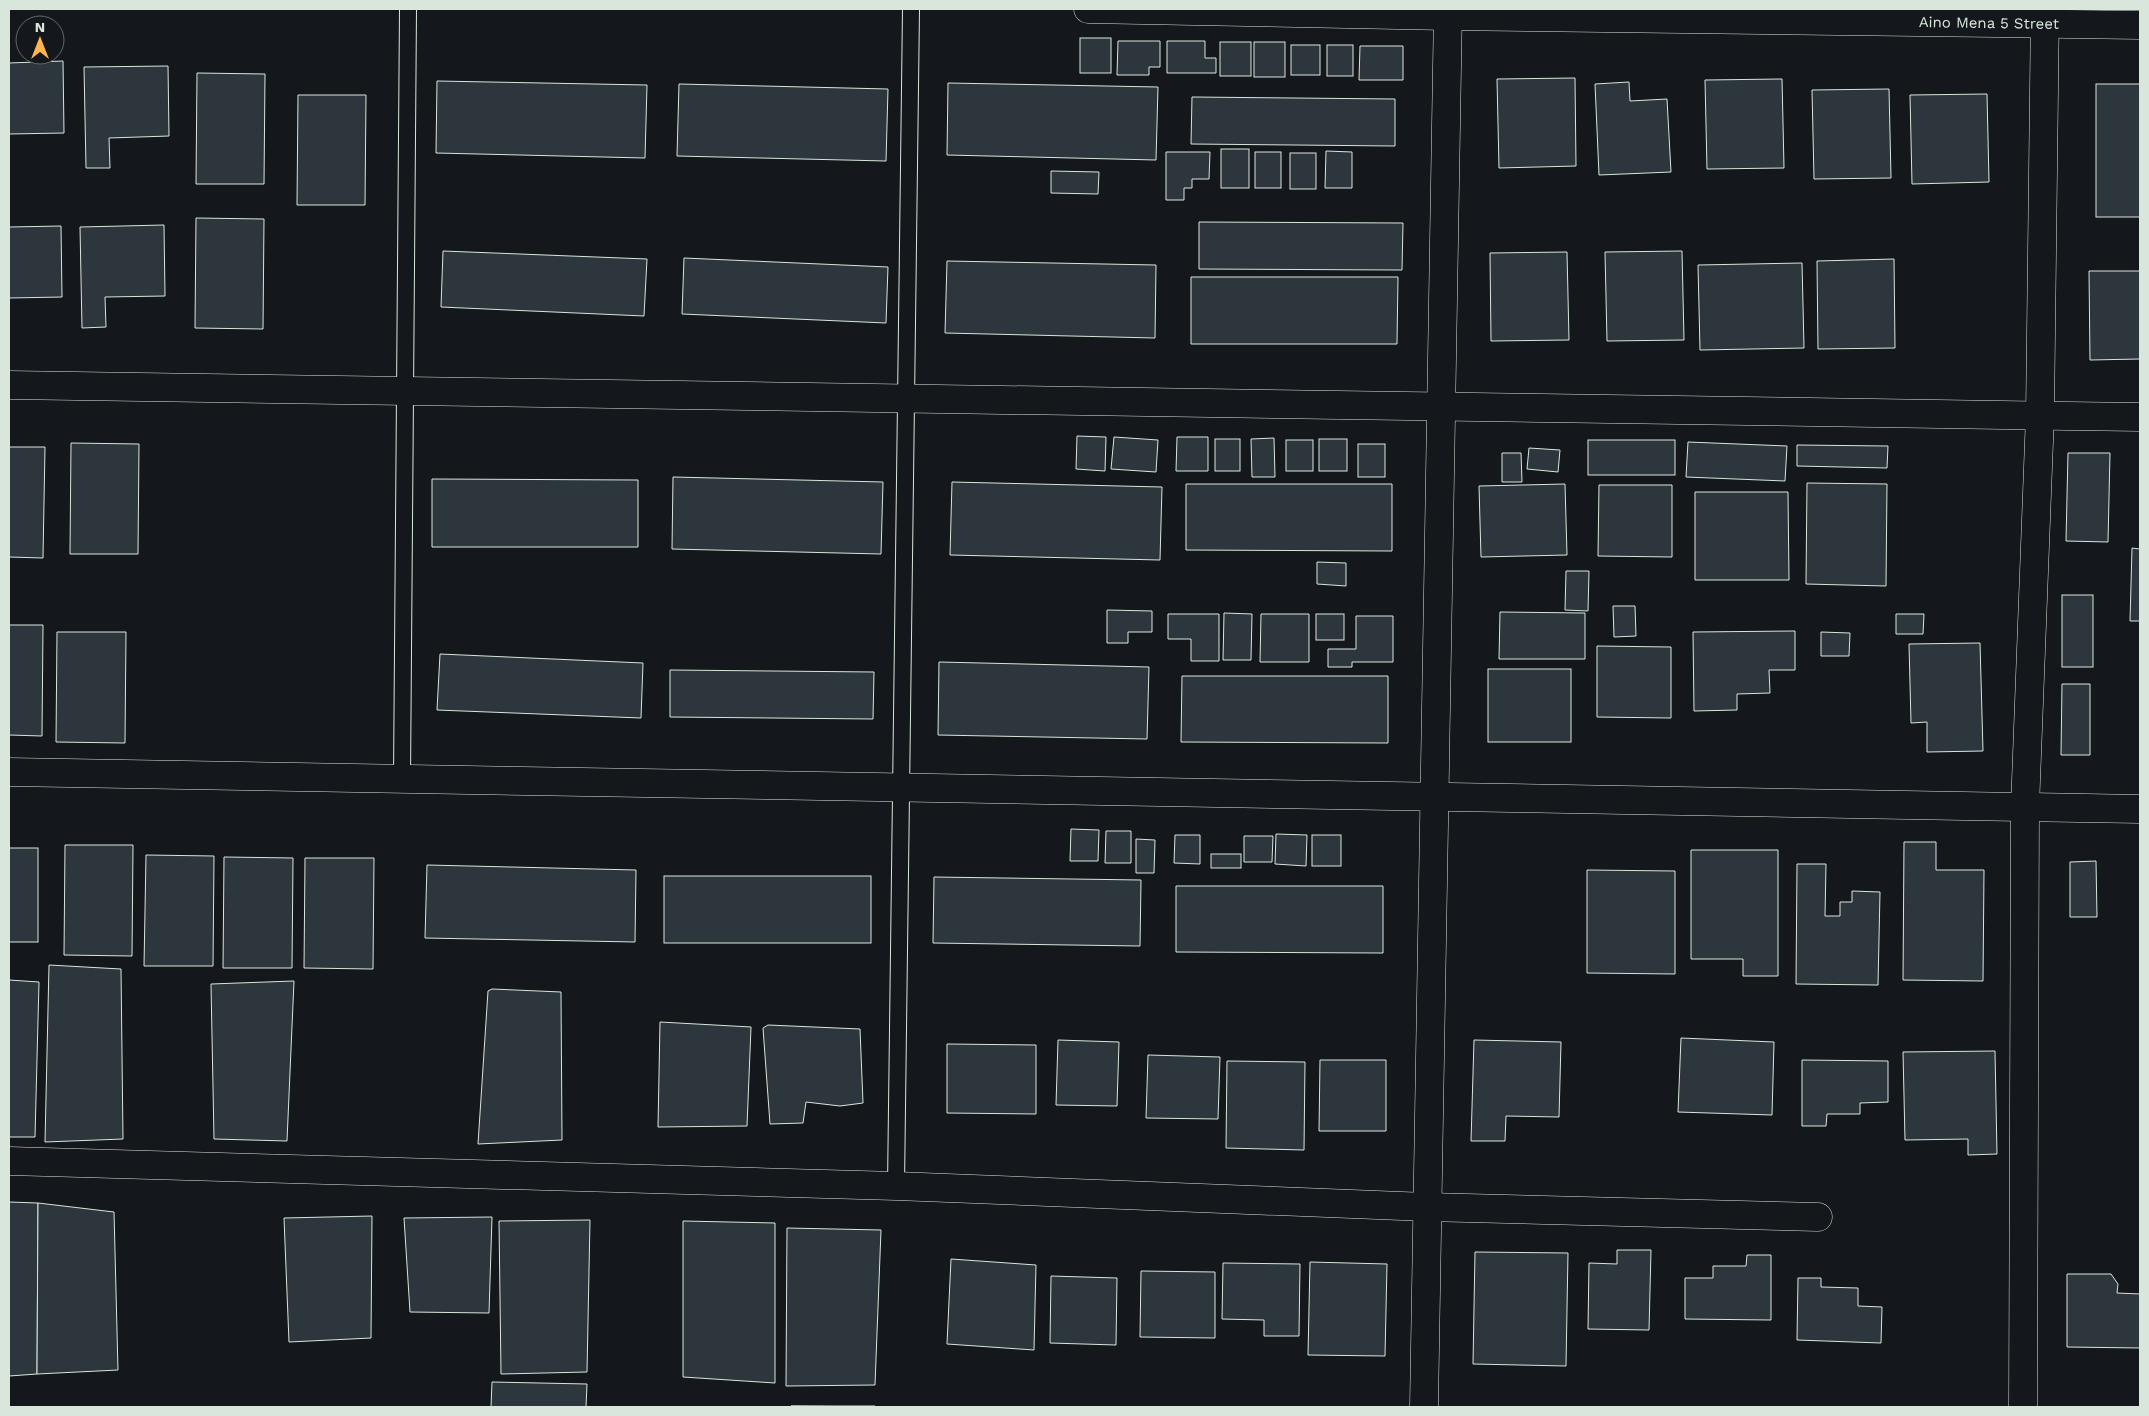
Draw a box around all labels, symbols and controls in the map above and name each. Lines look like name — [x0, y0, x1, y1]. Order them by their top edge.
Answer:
street label: Aino Mena 5 Street — [1919, 13, 2060, 33]
north arrow — [15, 15, 65, 65]
text: N — [35, 19, 45, 35]

